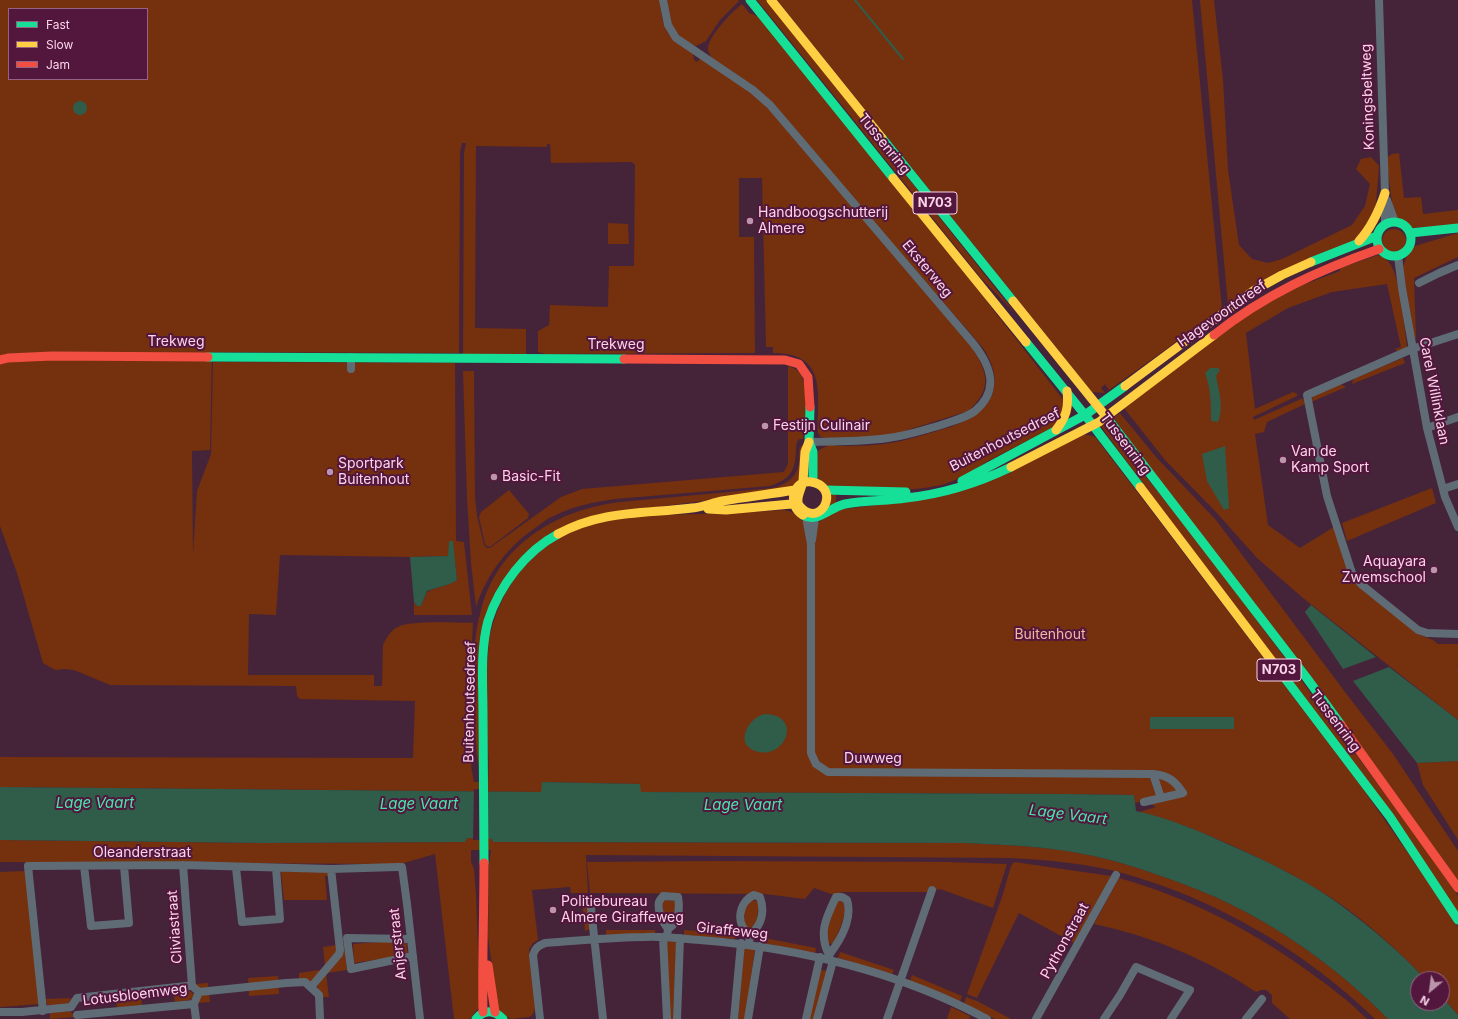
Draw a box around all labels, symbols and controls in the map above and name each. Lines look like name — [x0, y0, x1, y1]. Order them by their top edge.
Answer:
legend — [8, 8, 148, 80]
text: Fast — [46, 17, 70, 32]
text: Slow — [46, 37, 73, 52]
street label: Koningsbeltweg — [1358, 44, 1378, 150]
text: Jam — [46, 57, 70, 72]
street label: Tussenring — [854, 110, 914, 178]
road number: N703 — [913, 192, 957, 214]
place label: Handboogschutterij Almere — [758, 205, 888, 238]
marker: Handboogschutterij Almere — [745, 216, 755, 226]
street label: Eksterweg — [898, 237, 956, 301]
street label: Hagevoortdreef — [1175, 277, 1269, 351]
street label: Trekweg — [147, 334, 205, 350]
street label: Carel Willinklaan — [1415, 336, 1453, 446]
street label: Trekweg — [587, 337, 645, 353]
street label: Buitenhoutsedreef — [947, 405, 1063, 475]
street label: Tussenring — [1096, 410, 1154, 478]
place label: Festijn Culinair — [773, 418, 870, 434]
marker: Festijn Culinair — [760, 421, 770, 431]
place label: Van de Kamp Sport — [1291, 444, 1369, 476]
marker: Van de Kamp Sport — [1278, 455, 1288, 465]
place label: Sportpark Buitenhout — [338, 456, 409, 488]
marker: Sportpark Buitenhout — [325, 467, 335, 477]
place label: Basic-Fit — [502, 469, 560, 485]
marker: Basic-Fit — [489, 472, 499, 482]
place label: Aquayara Zwemschool — [1342, 554, 1426, 586]
marker: Aquayara Zwemschool — [1429, 565, 1439, 575]
park label: Buitenhout — [1014, 627, 1086, 643]
street label: Buitenhoutsedreef — [461, 641, 479, 763]
road number: N703 — [1257, 659, 1301, 681]
street label: Tussenring — [1306, 687, 1364, 755]
street label: Duwweg — [844, 751, 902, 767]
water label: Lage Vaart — [56, 794, 134, 812]
water label: Lage Vaart — [380, 795, 458, 813]
water label: Lage Vaart — [704, 796, 782, 814]
water label: Lage Vaart — [1028, 801, 1108, 829]
street label: Oleanderstraat — [93, 845, 191, 861]
street label: Cliviastraat — [164, 890, 186, 964]
place label: Politiebureau Almere Giraffeweg — [561, 894, 684, 926]
street label: Pythonstraat — [1037, 900, 1093, 982]
marker: Politiebureau Almere Giraffeweg — [548, 905, 558, 915]
street label: Anjerstraat — [386, 907, 410, 981]
street label: Giraffeweg — [695, 919, 769, 943]
north arrow — [1410, 971, 1450, 1011]
street label: Lotusbloemweg — [82, 980, 188, 1010]
text: N — [1418, 992, 1432, 1009]

